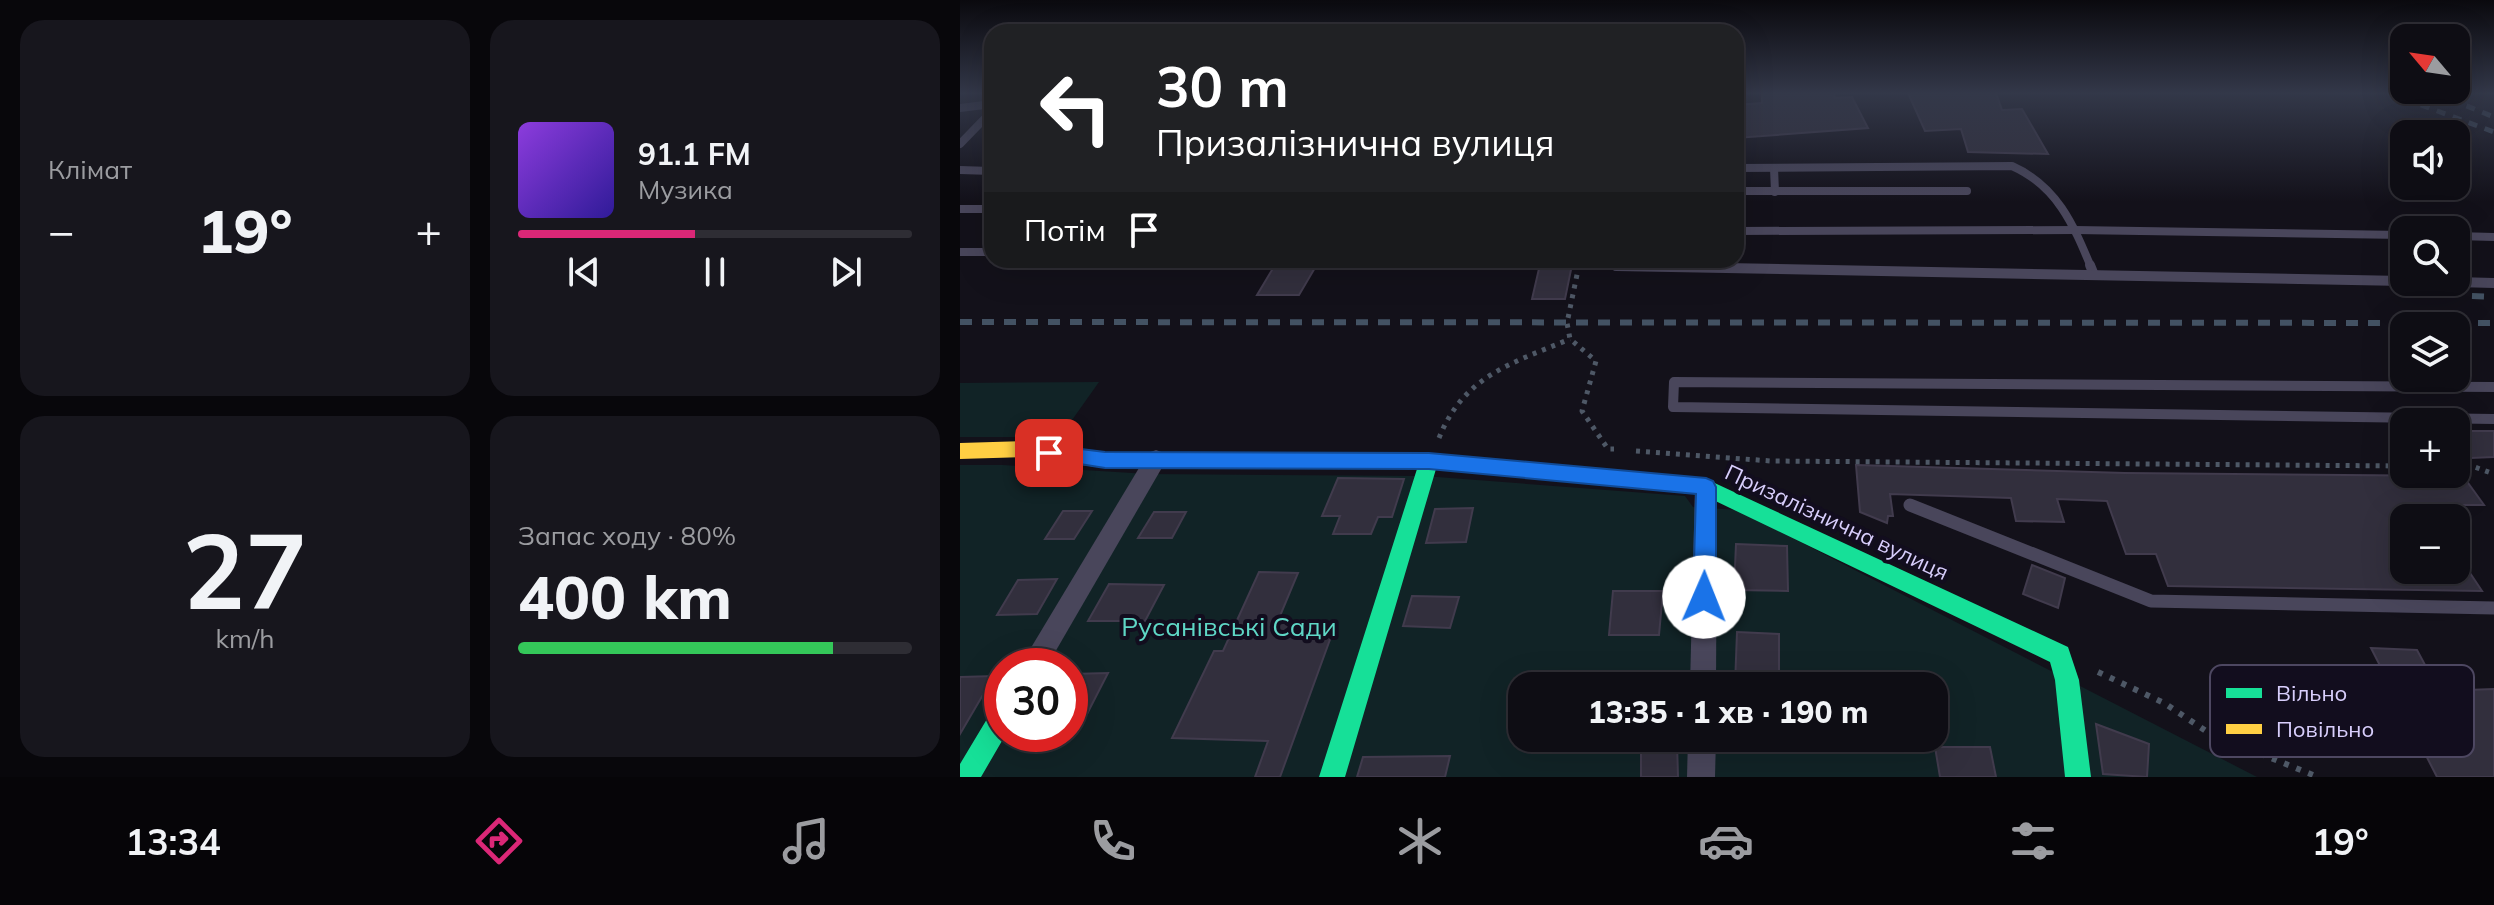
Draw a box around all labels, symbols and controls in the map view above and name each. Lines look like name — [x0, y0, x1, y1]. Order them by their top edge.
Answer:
north arrow — [2390, 24, 2470, 104]
map controls — [2390, 24, 2470, 584]
text: 30 m — [1156, 51, 1289, 121]
icon: left — [1024, 56, 1128, 160]
text: Призалізнична вулиця — [1156, 120, 1554, 165]
button: sound — [2390, 120, 2470, 200]
text: 91.1 FM — [638, 135, 751, 173]
text: Клімат — [48, 153, 132, 186]
text: Музика — [638, 173, 733, 206]
text: 19° — [197, 193, 293, 268]
text: − — [48, 203, 74, 258]
text: + — [416, 203, 442, 258]
icon: arrive — [1122, 208, 1166, 252]
text: Потім — [1024, 211, 1106, 249]
button: search — [2390, 216, 2470, 296]
icon: previous — [562, 250, 606, 294]
icon: pause — [693, 250, 737, 294]
icon: next — [824, 250, 868, 294]
button: layers — [2390, 312, 2470, 392]
button: + — [2390, 408, 2470, 488]
pin — [1015, 419, 1083, 487]
icon: arrive — [1027, 431, 1071, 475]
street label: Призалізнична вулиця — [1721, 458, 1953, 586]
text: 27 — [183, 504, 307, 635]
button: − — [2390, 504, 2470, 584]
text: Запас ходу · 80% — [518, 519, 736, 552]
position arrow — [1662, 555, 1746, 639]
text: 400 km — [518, 559, 732, 634]
park label: Русанівські Сади — [1121, 610, 1337, 643]
text: km/h — [216, 622, 274, 655]
speed limit sign: 30 — [984, 648, 1088, 752]
legend — [2210, 665, 2474, 757]
text: Вільно — [2276, 679, 2347, 707]
text: 13:35 · 1 хв · 190 m — [1588, 693, 1868, 731]
text: Повільно — [2276, 715, 2374, 743]
icon: directions — [471, 813, 527, 869]
icon: music — [778, 813, 834, 869]
icon: phone — [1085, 813, 1141, 869]
icon: climate — [1392, 813, 1448, 869]
icon: car — [1698, 813, 1754, 869]
icon: filters — [2005, 813, 2061, 869]
text: 13:34 — [125, 819, 221, 864]
text: 19° — [2312, 819, 2369, 864]

